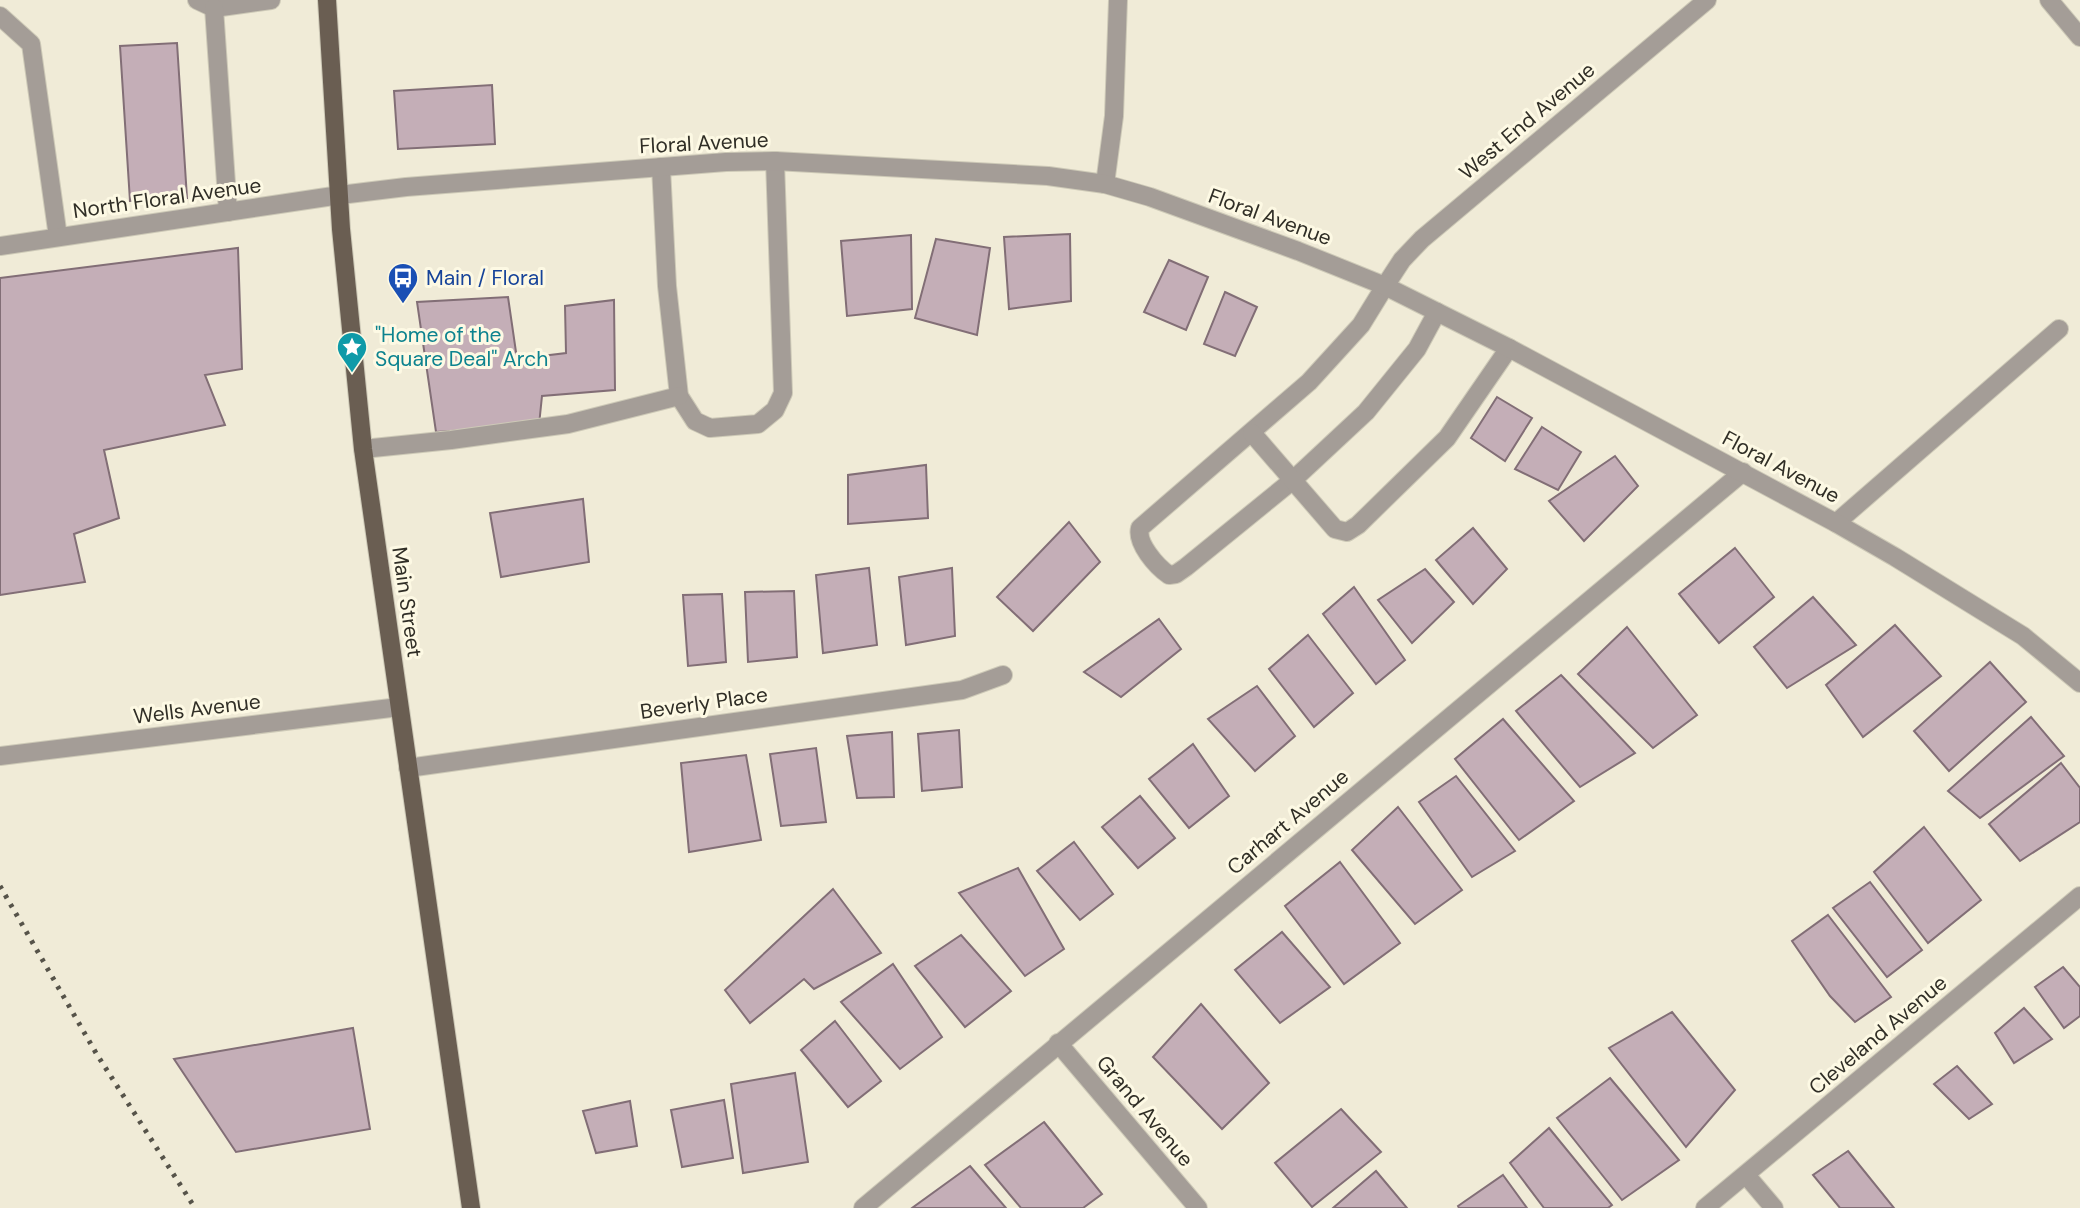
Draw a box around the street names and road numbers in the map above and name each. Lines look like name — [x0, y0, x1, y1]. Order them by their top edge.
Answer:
street label: West End Avenue — [1453, 56, 1601, 186]
street label: Floral Avenue — [639, 126, 769, 160]
street label: North Floral Avenue — [71, 171, 263, 225]
street label: Floral Avenue — [1205, 182, 1336, 252]
street label: Floral Avenue — [1717, 424, 1845, 510]
street label: Main Street — [385, 545, 429, 659]
street label: Beverly Place — [638, 680, 770, 726]
street label: Wells Avenue — [132, 687, 262, 731]
street label: Carhart Avenue — [1221, 763, 1355, 881]
street label: Cleveland Avenue — [1803, 969, 1953, 1101]
street label: Grand Avenue — [1090, 1049, 1200, 1173]

